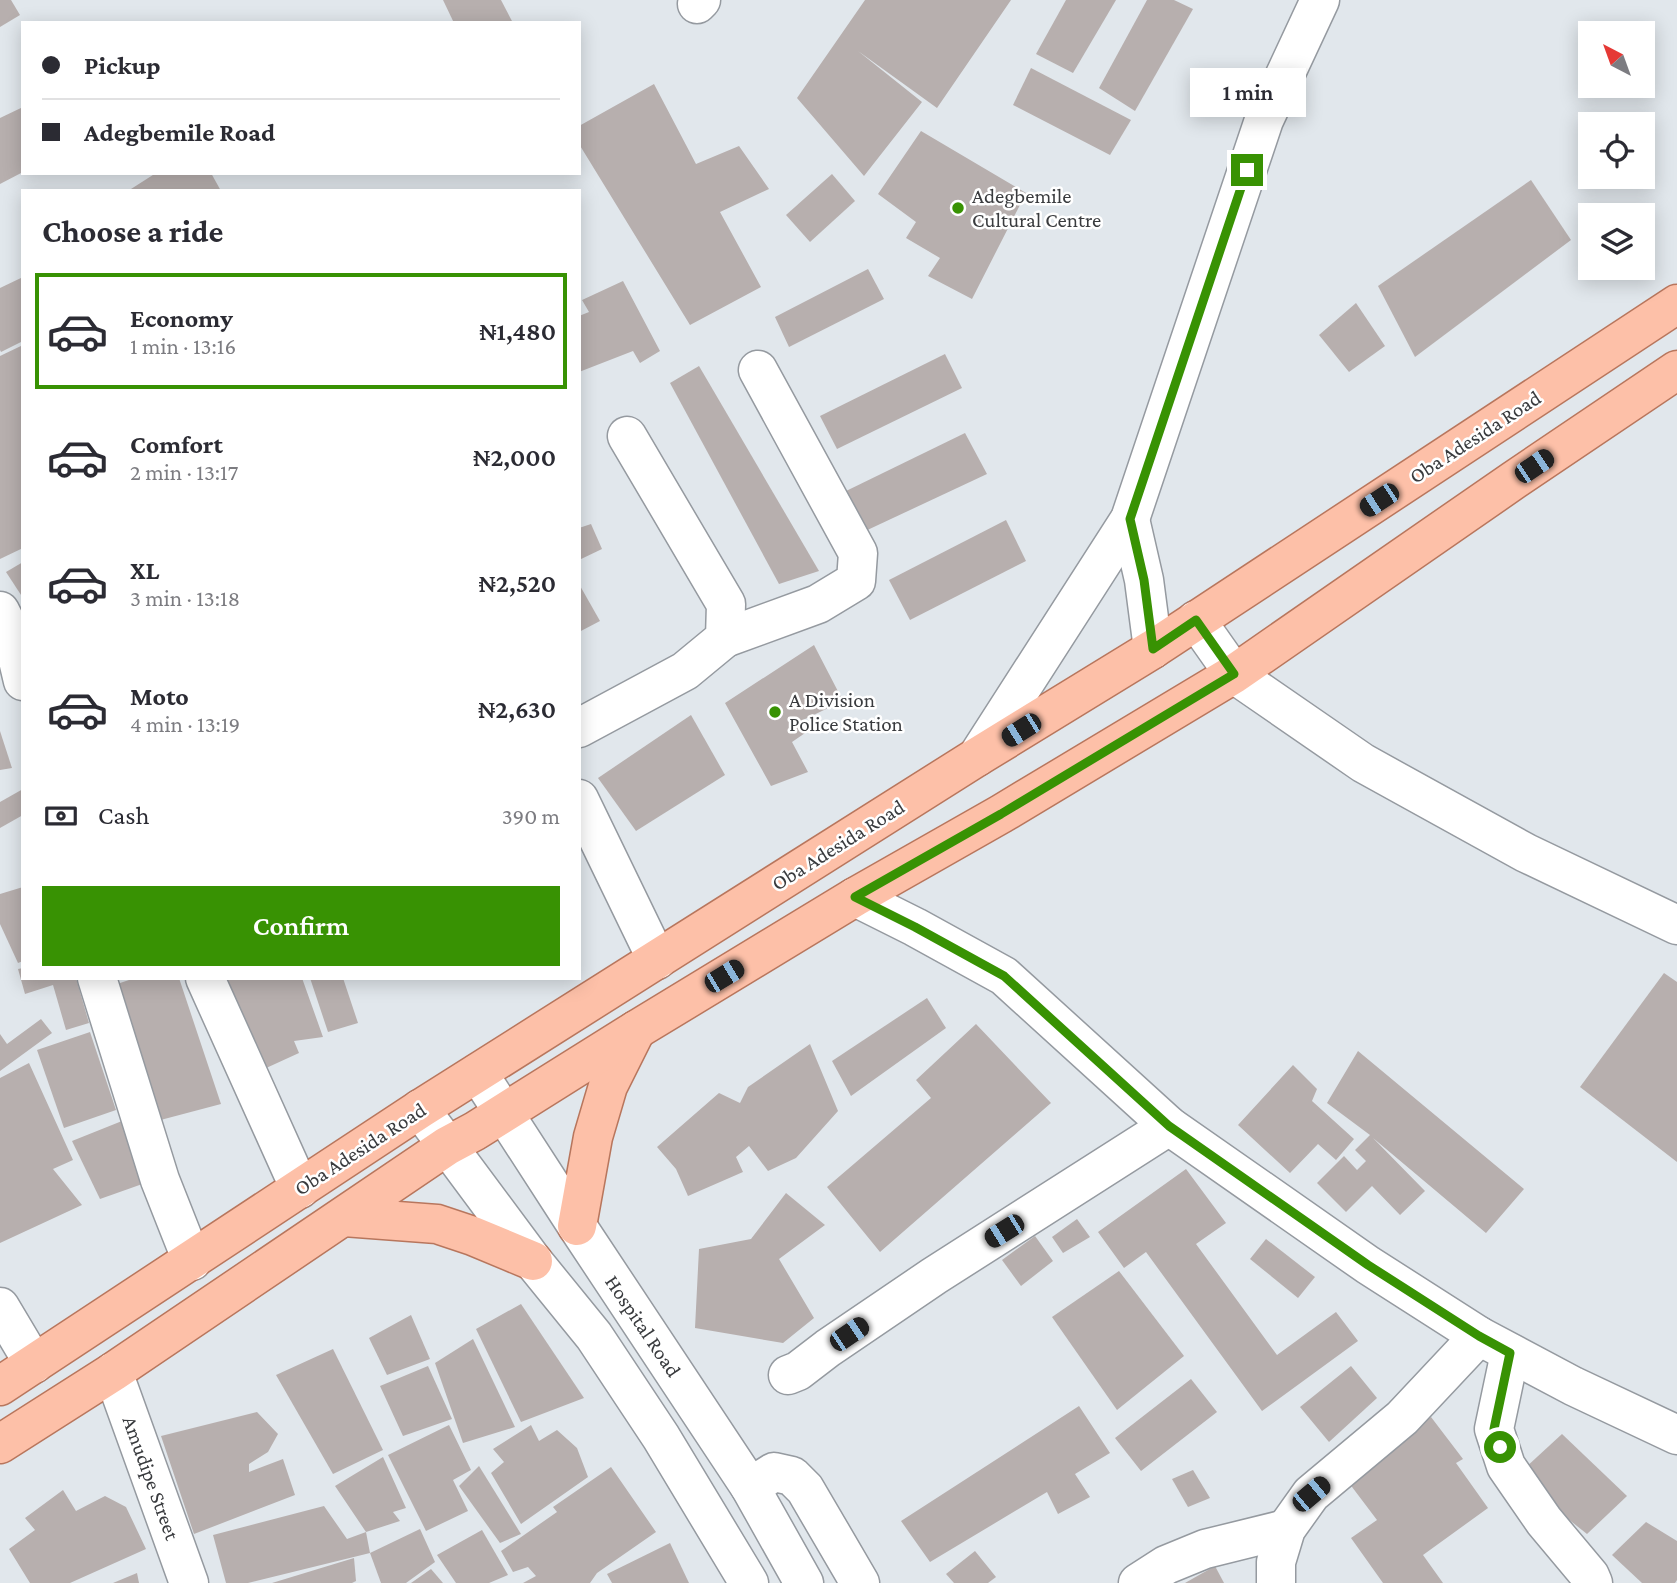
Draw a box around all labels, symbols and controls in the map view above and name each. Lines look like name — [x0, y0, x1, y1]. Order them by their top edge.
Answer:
north arrow — [1578, 21, 1656, 98]
map controls — [1578, 21, 1655, 280]
text: Pickup — [84, 51, 161, 80]
callout: 1 min — [1189, 68, 1305, 118]
text: 1 min — [1222, 79, 1274, 105]
button: locate — [1578, 112, 1655, 189]
text: Adegbemile Road — [84, 118, 275, 147]
route end — [1231, 154, 1263, 186]
place label: Adegbemile Cultural Centre — [972, 184, 1101, 232]
marker: Adegbemile Cultural Centre — [950, 200, 966, 216]
button: layers — [1578, 203, 1655, 280]
text: Choose a ride — [42, 213, 223, 249]
icon: car — [46, 300, 109, 363]
text: Economy — [130, 304, 233, 333]
text: ₦1,480 — [479, 317, 556, 346]
text: 1 min · 13:16 — [130, 333, 236, 359]
street label: Oba Adesida Road — [1405, 386, 1545, 488]
icon: car — [46, 426, 109, 489]
text: Comfort — [130, 430, 223, 459]
text: ₦2,000 — [473, 443, 556, 472]
car — [1511, 446, 1558, 486]
text: 2 min · 13:17 — [130, 459, 238, 485]
car — [1356, 480, 1403, 520]
icon: car — [46, 552, 109, 615]
text: XL — [130, 556, 159, 585]
text: ₦2,520 — [479, 569, 556, 598]
text: 3 min · 13:18 — [130, 585, 240, 611]
icon: car — [46, 678, 109, 741]
text: Moto — [130, 682, 189, 711]
place label: A Division Police Station — [789, 688, 903, 736]
text: ₦2,630 — [478, 695, 556, 724]
marker: A Division Police Station — [767, 704, 783, 720]
car — [998, 710, 1045, 750]
text: 4 min · 13:19 — [130, 711, 240, 737]
street label: Oba Adesida Road — [767, 795, 909, 895]
icon: cash — [42, 797, 80, 835]
text: Cash — [98, 801, 149, 830]
text: 390 m — [502, 803, 560, 829]
button: Confirm — [42, 886, 560, 966]
car — [701, 956, 748, 996]
street label: Oba Adesida Road — [290, 1098, 430, 1200]
car — [981, 1211, 1028, 1251]
street label: Hospital Road — [600, 1271, 686, 1381]
car — [826, 1314, 873, 1354]
street label: Amudipe Street — [118, 1413, 185, 1544]
route start — [1484, 1431, 1516, 1463]
car — [1289, 1472, 1334, 1516]

